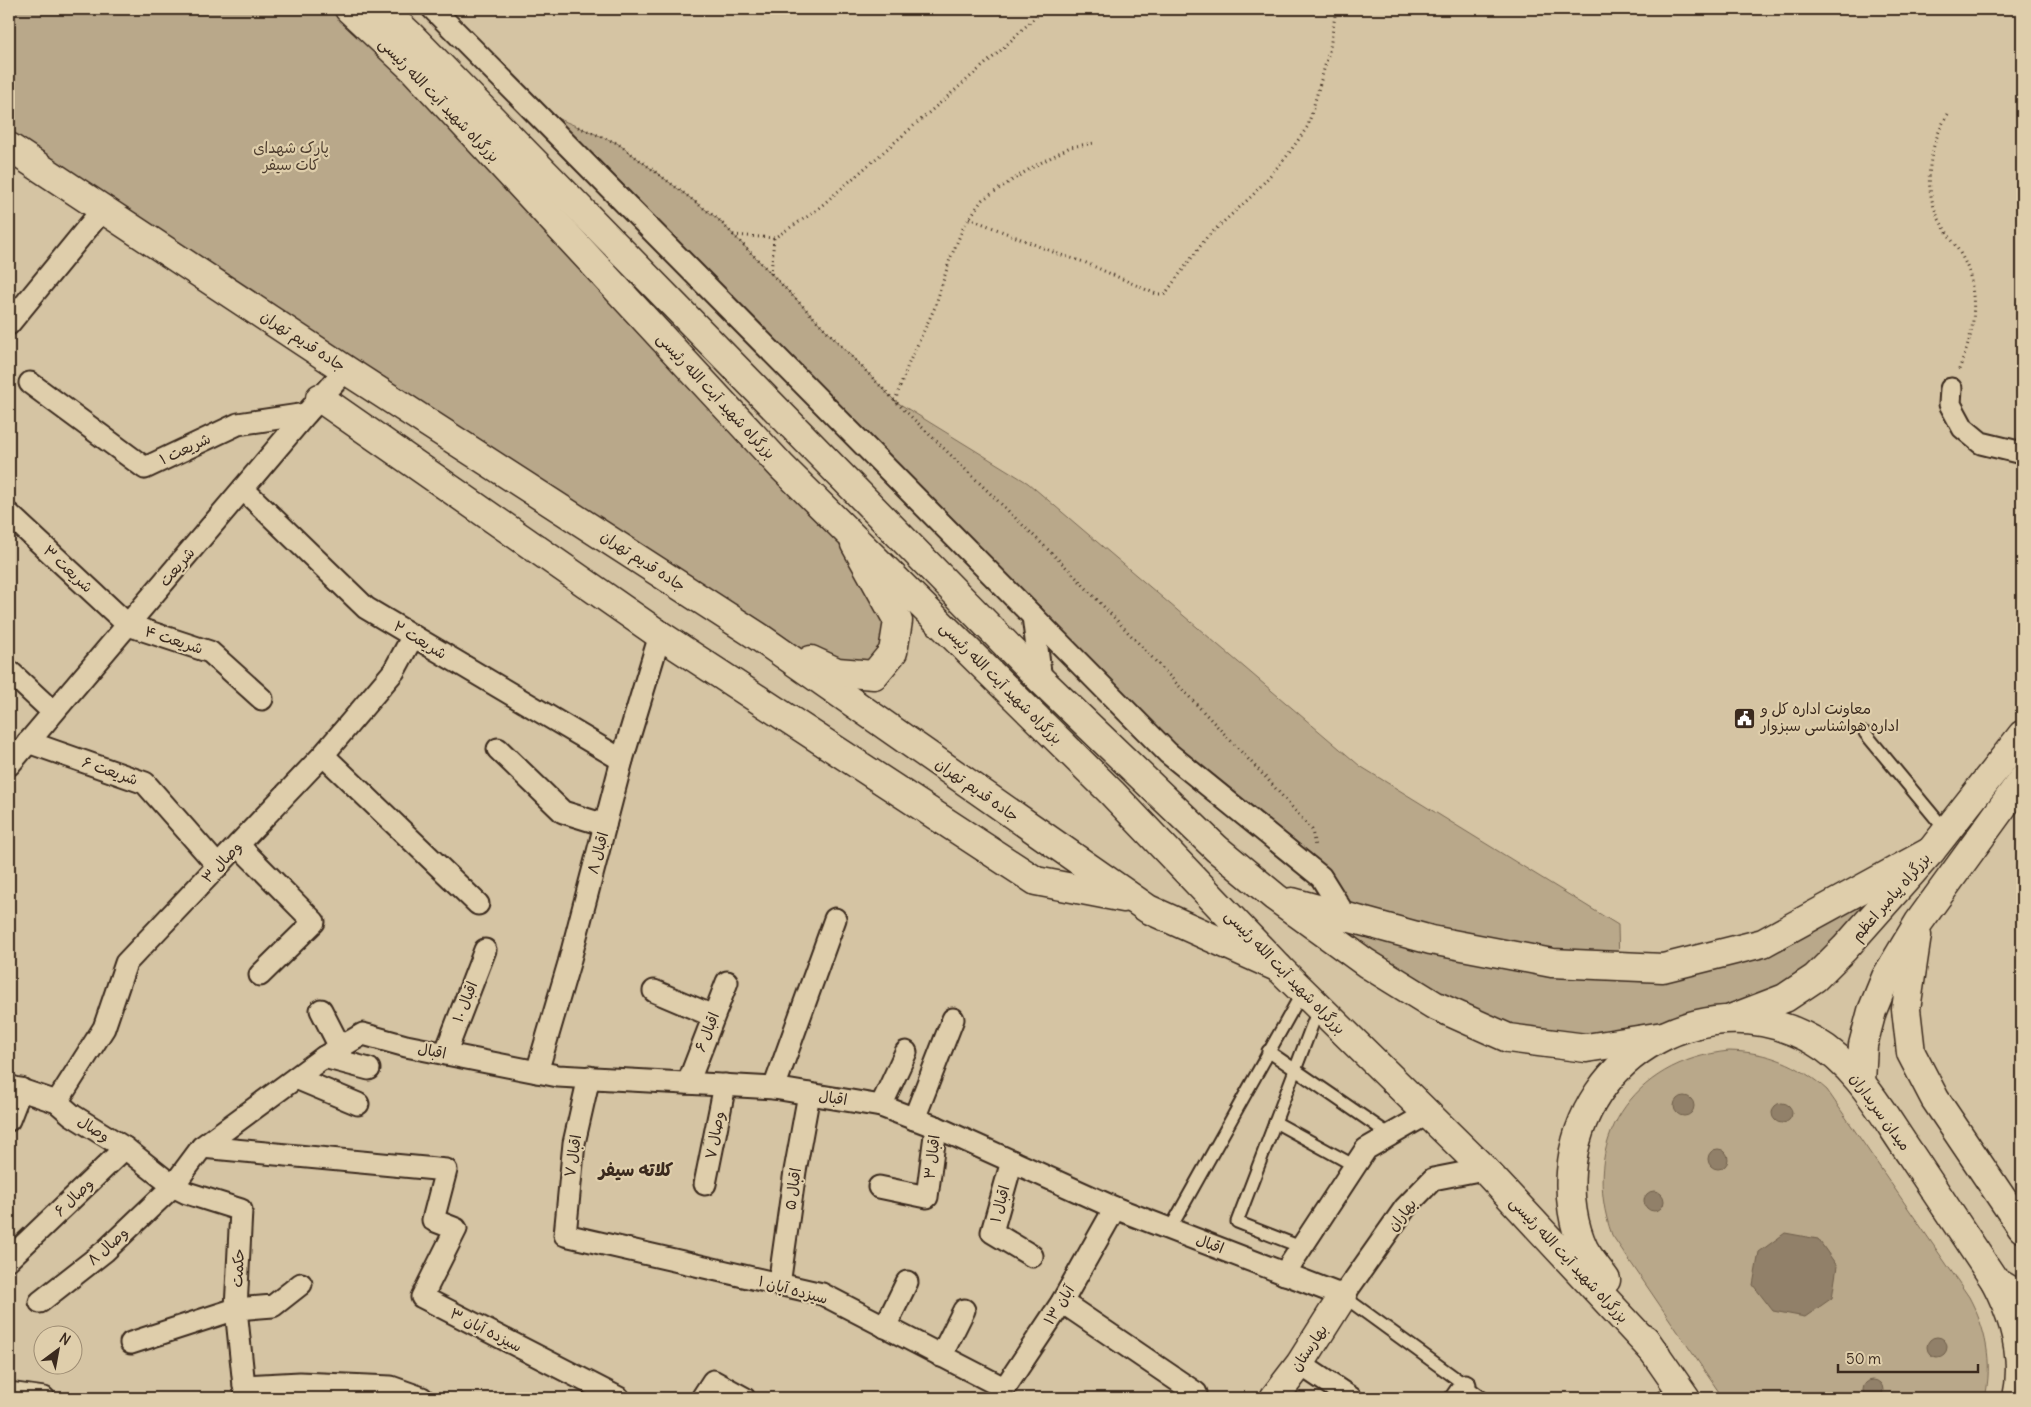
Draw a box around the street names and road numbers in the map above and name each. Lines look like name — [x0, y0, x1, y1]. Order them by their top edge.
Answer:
street label: بزرگراه شهید آیت الله رئیسی — [374, 33, 504, 167]
street label: جاده قدیم تهران — [256, 306, 349, 377]
street label: بزرگراه شهید آیت الله رئیسی — [652, 329, 780, 463]
street label: شریعت ۱ — [156, 428, 213, 469]
street label: جاده قدیم تهران — [596, 526, 689, 597]
street label: شریعت ۳ — [39, 541, 97, 596]
street label: شریعت — [155, 543, 198, 590]
street label: شریعت ۲ — [390, 616, 450, 663]
street label: بزرگراه شهید آیت الله رئیسی — [935, 617, 1067, 749]
street label: شریعت ۴ — [143, 621, 206, 658]
street label: شریعت ۶ — [80, 752, 141, 789]
street label: جاده قدیم تهران — [931, 754, 1023, 827]
street label: اقبال ۸ — [583, 830, 612, 876]
street label: وصال ۳ — [197, 837, 247, 887]
street label: بزرگراه پیامبر اعظم — [1847, 849, 1936, 947]
street label: بزرگراه شهید آیت الله رئیسی — [1220, 905, 1350, 1039]
street label: اقبال ۱۰ — [448, 979, 481, 1025]
street label: اقبال ۶ — [690, 1009, 723, 1054]
street label: اقبال — [416, 1038, 448, 1063]
street label: میدان سربداران — [1846, 1069, 1915, 1154]
street label: اقبال — [817, 1086, 849, 1109]
street label: وصال ۷ — [700, 1109, 730, 1161]
street label: وصال — [74, 1111, 114, 1147]
street label: اقبال ۷ — [560, 1133, 585, 1179]
street label: اقبال ۳ — [919, 1134, 944, 1180]
street label: اقبال ۵ — [780, 1167, 805, 1211]
street label: وصال ۶ — [50, 1173, 98, 1221]
street label: اقبال ۱ — [985, 1183, 1014, 1224]
street label: بزرگراه شهید آیت الله رئیسی — [1505, 1193, 1633, 1327]
street label: بهاران — [1383, 1195, 1420, 1235]
street label: وصال ۸ — [83, 1222, 133, 1270]
street label: اقبال — [1193, 1230, 1227, 1258]
street label: حکمت — [227, 1248, 248, 1288]
street label: سیزده آبان ۱ — [756, 1271, 830, 1308]
street label: ۱۳ آبان — [1039, 1280, 1079, 1328]
street label: سیزده آبان ۳ — [447, 1303, 525, 1356]
street label: بهارستان — [1286, 1321, 1331, 1375]

